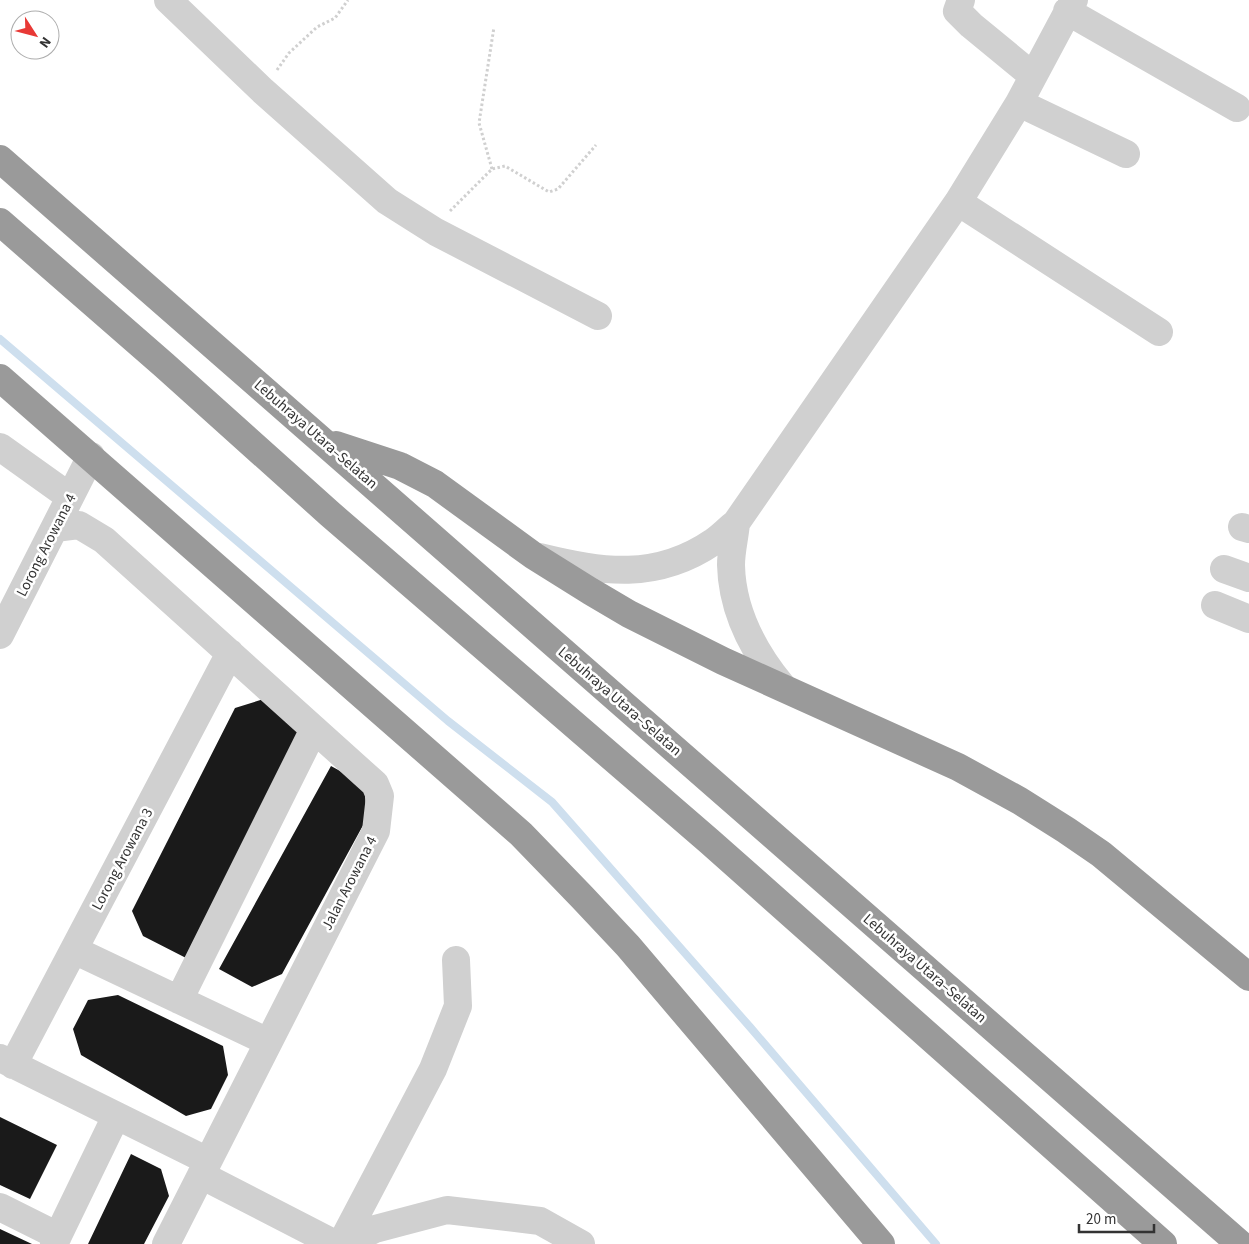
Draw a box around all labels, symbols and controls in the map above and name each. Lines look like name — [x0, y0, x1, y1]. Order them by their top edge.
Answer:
north arrow — [10, 10, 60, 60]
text: N — [34, 32, 56, 52]
street label: Lebuhraya Utara–Selatan — [249, 375, 382, 494]
street label: Lorong Arowana 4 — [11, 490, 82, 600]
street label: Lebuhraya Utara–Selatan — [553, 642, 686, 761]
street label: Lorong Arowana 3 — [87, 804, 158, 914]
street label: Jalan Arowana 4 — [317, 832, 382, 934]
street label: Lebuhraya Utara–Selatan — [858, 909, 991, 1028]
scale bar — [1079, 1202, 1154, 1234]
text: 20 m — [1086, 1209, 1116, 1230]

